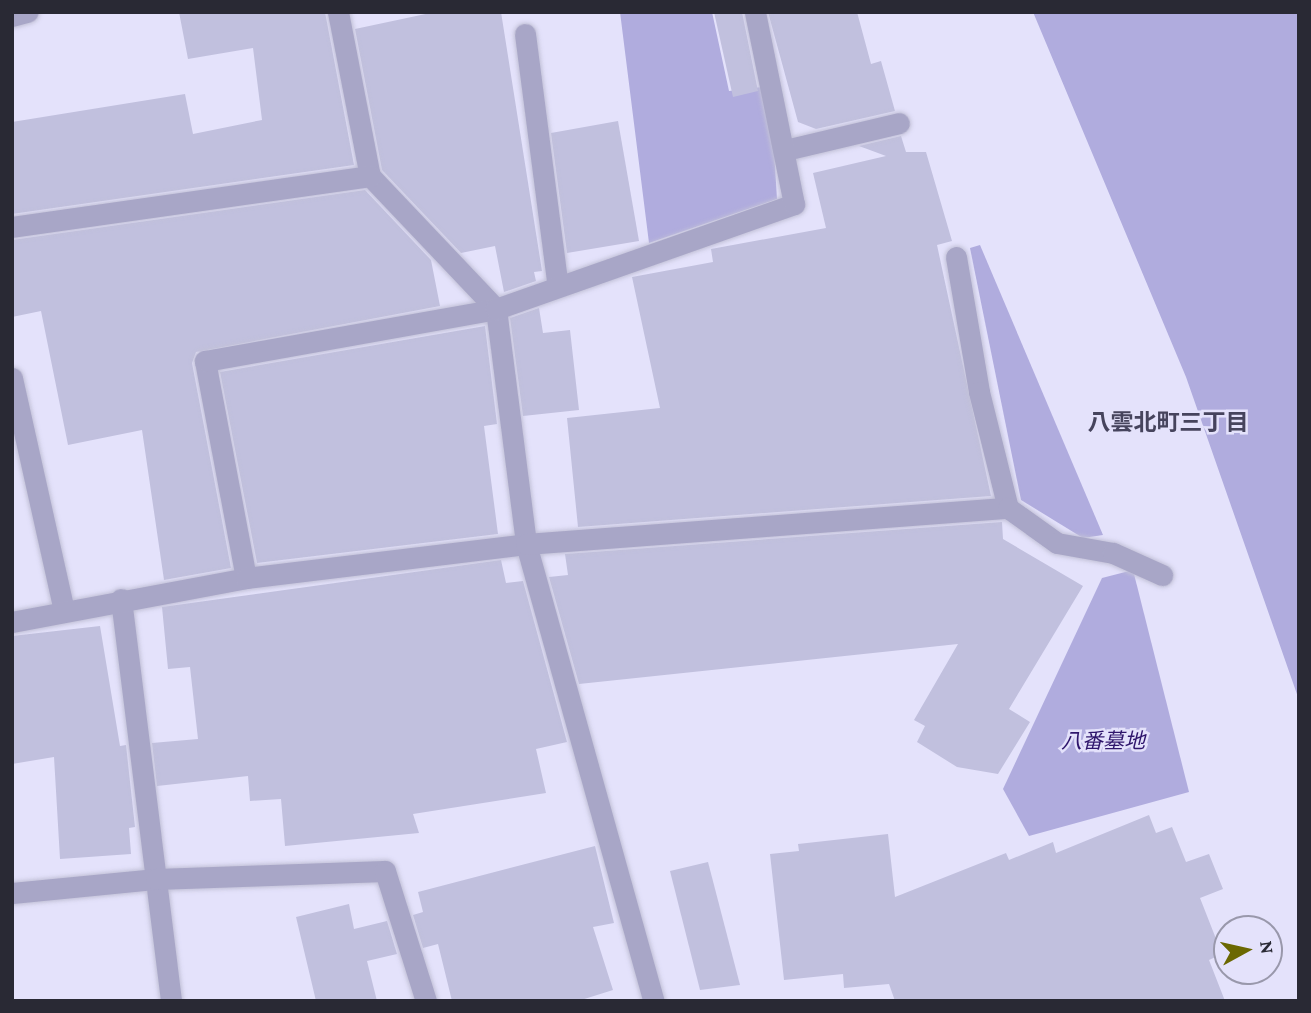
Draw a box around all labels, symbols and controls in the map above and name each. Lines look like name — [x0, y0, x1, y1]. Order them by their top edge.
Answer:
district label: 八雲北町三丁目 — [1088, 408, 1248, 436]
park label: 八番墓地 — [1061, 728, 1145, 754]
north arrow — [1213, 915, 1283, 985]
text: N — [1256, 939, 1279, 955]

